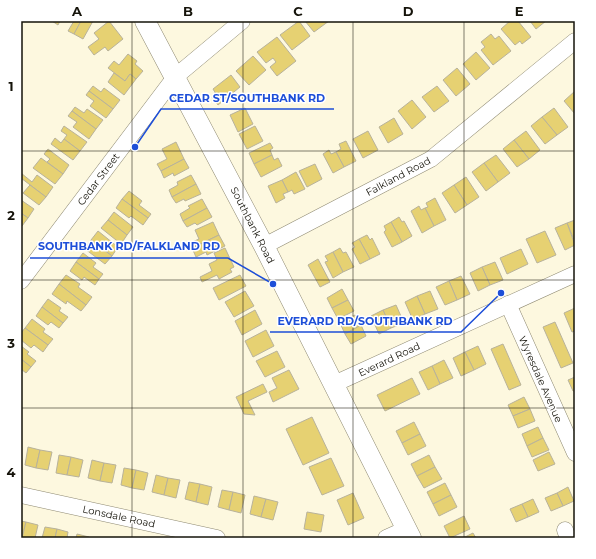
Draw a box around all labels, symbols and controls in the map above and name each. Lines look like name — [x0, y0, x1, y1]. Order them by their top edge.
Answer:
text: A — [71, 3, 83, 19]
text: B — [183, 3, 193, 19]
text: C — [293, 3, 303, 19]
text: D — [403, 3, 414, 19]
text: E — [515, 3, 524, 19]
text: 1 — [8, 78, 14, 94]
callout: CEDAR ST/SOUTHBANK RD — [161, 86, 334, 109]
text: CEDAR ST/SOUTHBANK RD — [169, 91, 325, 105]
street label: Cedar Street — [74, 150, 122, 208]
street label: Falkland Road — [364, 154, 433, 199]
street label: Southbank Road — [228, 185, 277, 266]
text: 2 — [7, 207, 15, 223]
callout: SOUTHBANK RD/FALKLAND RD — [30, 235, 228, 258]
text: SOUTHBANK RD/FALKLAND RD — [38, 239, 220, 253]
callout: EVERARD RD/SOUTHBANK RD — [270, 309, 461, 332]
text: EVERARD RD/SOUTHBANK RD — [277, 314, 453, 328]
street label: Wyresdale Avenue — [516, 334, 565, 424]
text: 3 — [6, 335, 15, 351]
street label: Everard Road — [356, 339, 422, 379]
text: 4 — [7, 464, 16, 480]
street label: Lonsdale Road — [81, 502, 156, 531]

